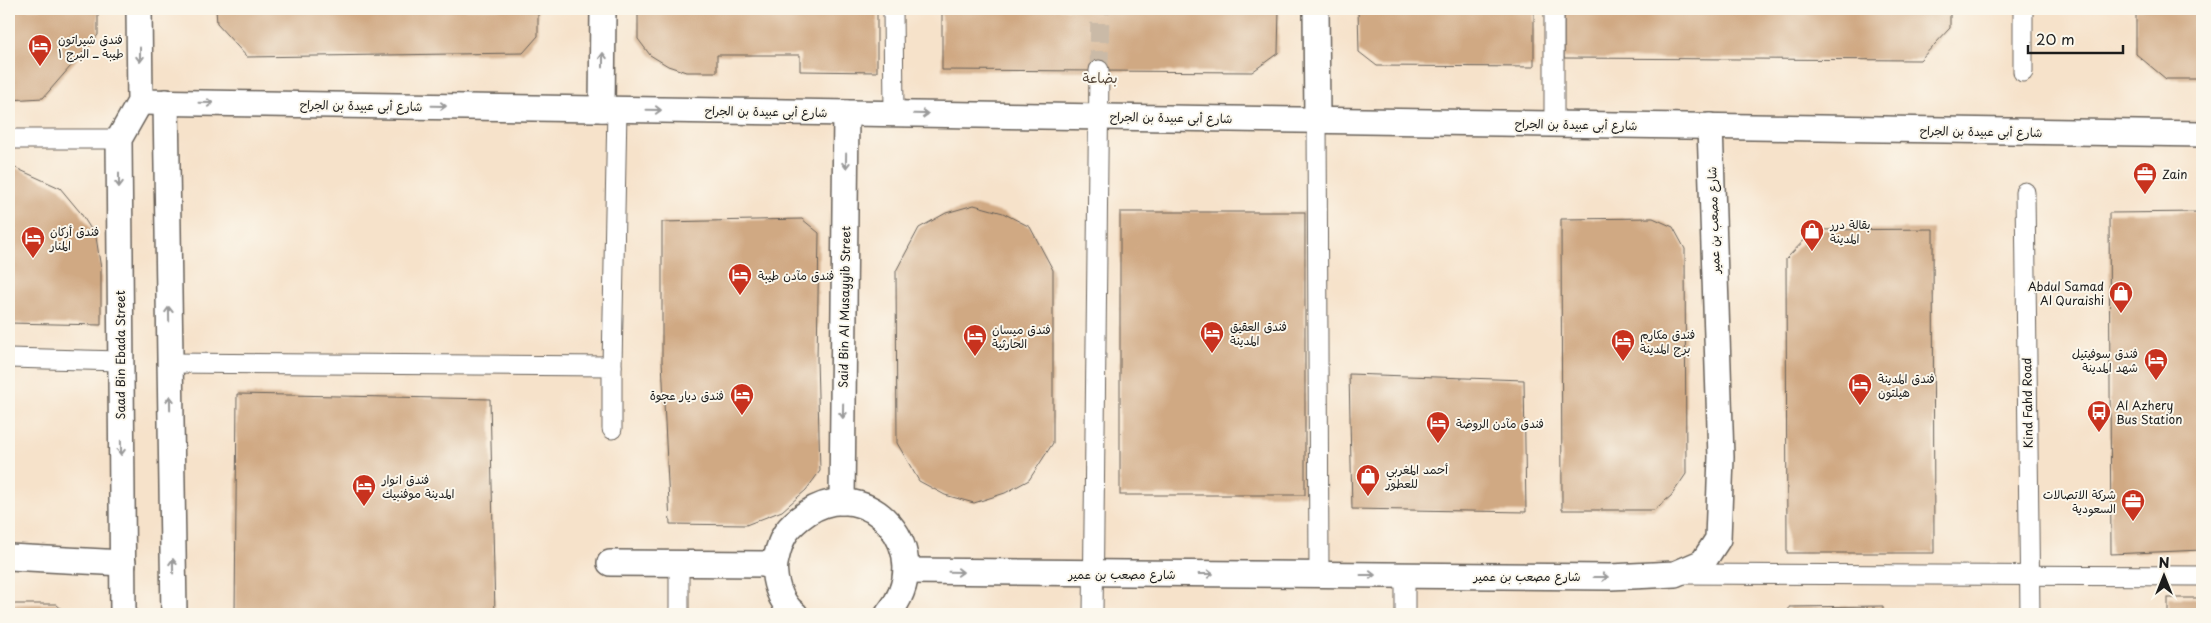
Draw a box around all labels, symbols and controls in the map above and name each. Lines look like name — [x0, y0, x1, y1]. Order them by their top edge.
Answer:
scale bar — [2028, 22, 2124, 54]
text: 20 m — [2036, 27, 2075, 50]
place label: فندق شيراتون طيبة ــ البرج ١ — [58, 30, 124, 63]
hotel icon: فندق شيراتون طيبة ــ البرج ١ — [27, 33, 53, 67]
one-way arrow — [135, 47, 145, 63]
one-way arrow — [598, 52, 608, 68]
district label: بضاعة — [1082, 67, 1118, 88]
street label: شارع أبى عبيدة بن الجراح — [300, 95, 422, 116]
one-way arrow — [198, 98, 214, 108]
street label: شارع أبى عبيدة بن الجراح — [705, 101, 827, 122]
one-way arrow — [431, 102, 447, 111]
one-way arrow — [646, 105, 662, 114]
street label: شارع أبى عبيدة بن الجراح — [1110, 107, 1232, 128]
one-way arrow — [913, 109, 929, 118]
street label: شارع أبى عبيدة بن الجراح — [1515, 114, 1637, 135]
street label: شارع أبى عبيدة بن الجراح — [1920, 121, 2042, 142]
one-way arrow — [841, 153, 851, 169]
office icon: Zain — [2132, 161, 2158, 195]
place label: Zain — [2162, 165, 2188, 183]
street label: شارع مصعب بن عمير — [1702, 166, 1725, 275]
one-way arrow — [114, 172, 124, 188]
place label: بقالة درر المدينة — [1829, 215, 1871, 247]
shop icon: بقالة درر المدينة — [1799, 218, 1825, 252]
place label: فندق أركان المنار — [49, 222, 99, 254]
hotel icon: فندق أركان المنار — [20, 225, 46, 259]
street label: Said Bin Al Musayyib Street — [834, 226, 854, 388]
hotel icon: فندق مآدن طيبة — [727, 262, 753, 296]
place label: فندق مآدن طيبة — [758, 266, 834, 284]
place label: Abdul Samad Al Quraishi — [2028, 277, 2104, 309]
shop icon: Abdul Samad Al Quraishi — [2108, 280, 2134, 314]
street label: Saad Bin Ebada Street — [111, 290, 129, 420]
one-way arrow — [164, 307, 174, 323]
place label: فندق العقيق المدينة — [1230, 317, 1287, 349]
place label: فندق ميسان الحارثية — [992, 320, 1051, 352]
hotel icon: فندق العقيق المدينة — [1199, 320, 1225, 354]
hotel icon: فندق ميسان الحارثية — [962, 323, 988, 357]
place label: فندق مكارم برج المدينة — [1640, 325, 1695, 358]
hotel icon: فندق مكارم برج المدينة — [1610, 328, 1636, 362]
place label: فندق سوفيتيل شهد المدينة — [2072, 344, 2138, 376]
hotel icon: فندق سوفيتيل شهد المدينة — [2143, 347, 2169, 381]
street label: Kind Fahd Road — [2017, 358, 2037, 448]
place label: فندق المدينة هيلتون — [1878, 369, 1935, 401]
hotel icon: فندق المدينة هيلتون — [1847, 372, 1873, 406]
hotel icon: فندق ديار عجوة — [729, 382, 755, 416]
place label: فندق ديار عجوة — [650, 386, 724, 404]
one-way arrow — [165, 395, 175, 412]
place label: Al Azhery Bus Station — [2116, 396, 2183, 428]
bus stop icon: Al Azhery Bus Station — [2086, 399, 2112, 433]
one-way arrow — [838, 403, 848, 419]
hotel icon: فندق مآدن الروضة — [1425, 410, 1451, 444]
place label: فندق مآدن الروضة — [1456, 414, 1544, 432]
one-way arrow — [116, 440, 126, 456]
place label: أحمد المغربي للعطور — [1385, 460, 1448, 492]
shop icon: أحمد المغربي للعطور — [1355, 463, 1381, 497]
place label: فندق انوار المدينة موفنبيك — [381, 470, 454, 502]
hotel icon: فندق انوار المدينة موفنبيك — [351, 473, 377, 507]
place label: شركة الاتصالات السعودية — [2043, 485, 2116, 517]
office icon: شركة الاتصالات السعودية — [2120, 488, 2146, 522]
north arrow — [2138, 550, 2188, 600]
text: N — [2158, 552, 2170, 573]
one-way arrow — [168, 558, 178, 574]
street label: شارع مصعب بن عمير — [1068, 565, 1175, 584]
one-way arrow — [948, 567, 964, 577]
street label: شارع مصعب بن عمير — [1473, 567, 1580, 586]
one-way arrow — [1198, 569, 1214, 579]
one-way arrow — [1360, 570, 1376, 580]
one-way arrow — [1592, 572, 1609, 582]

